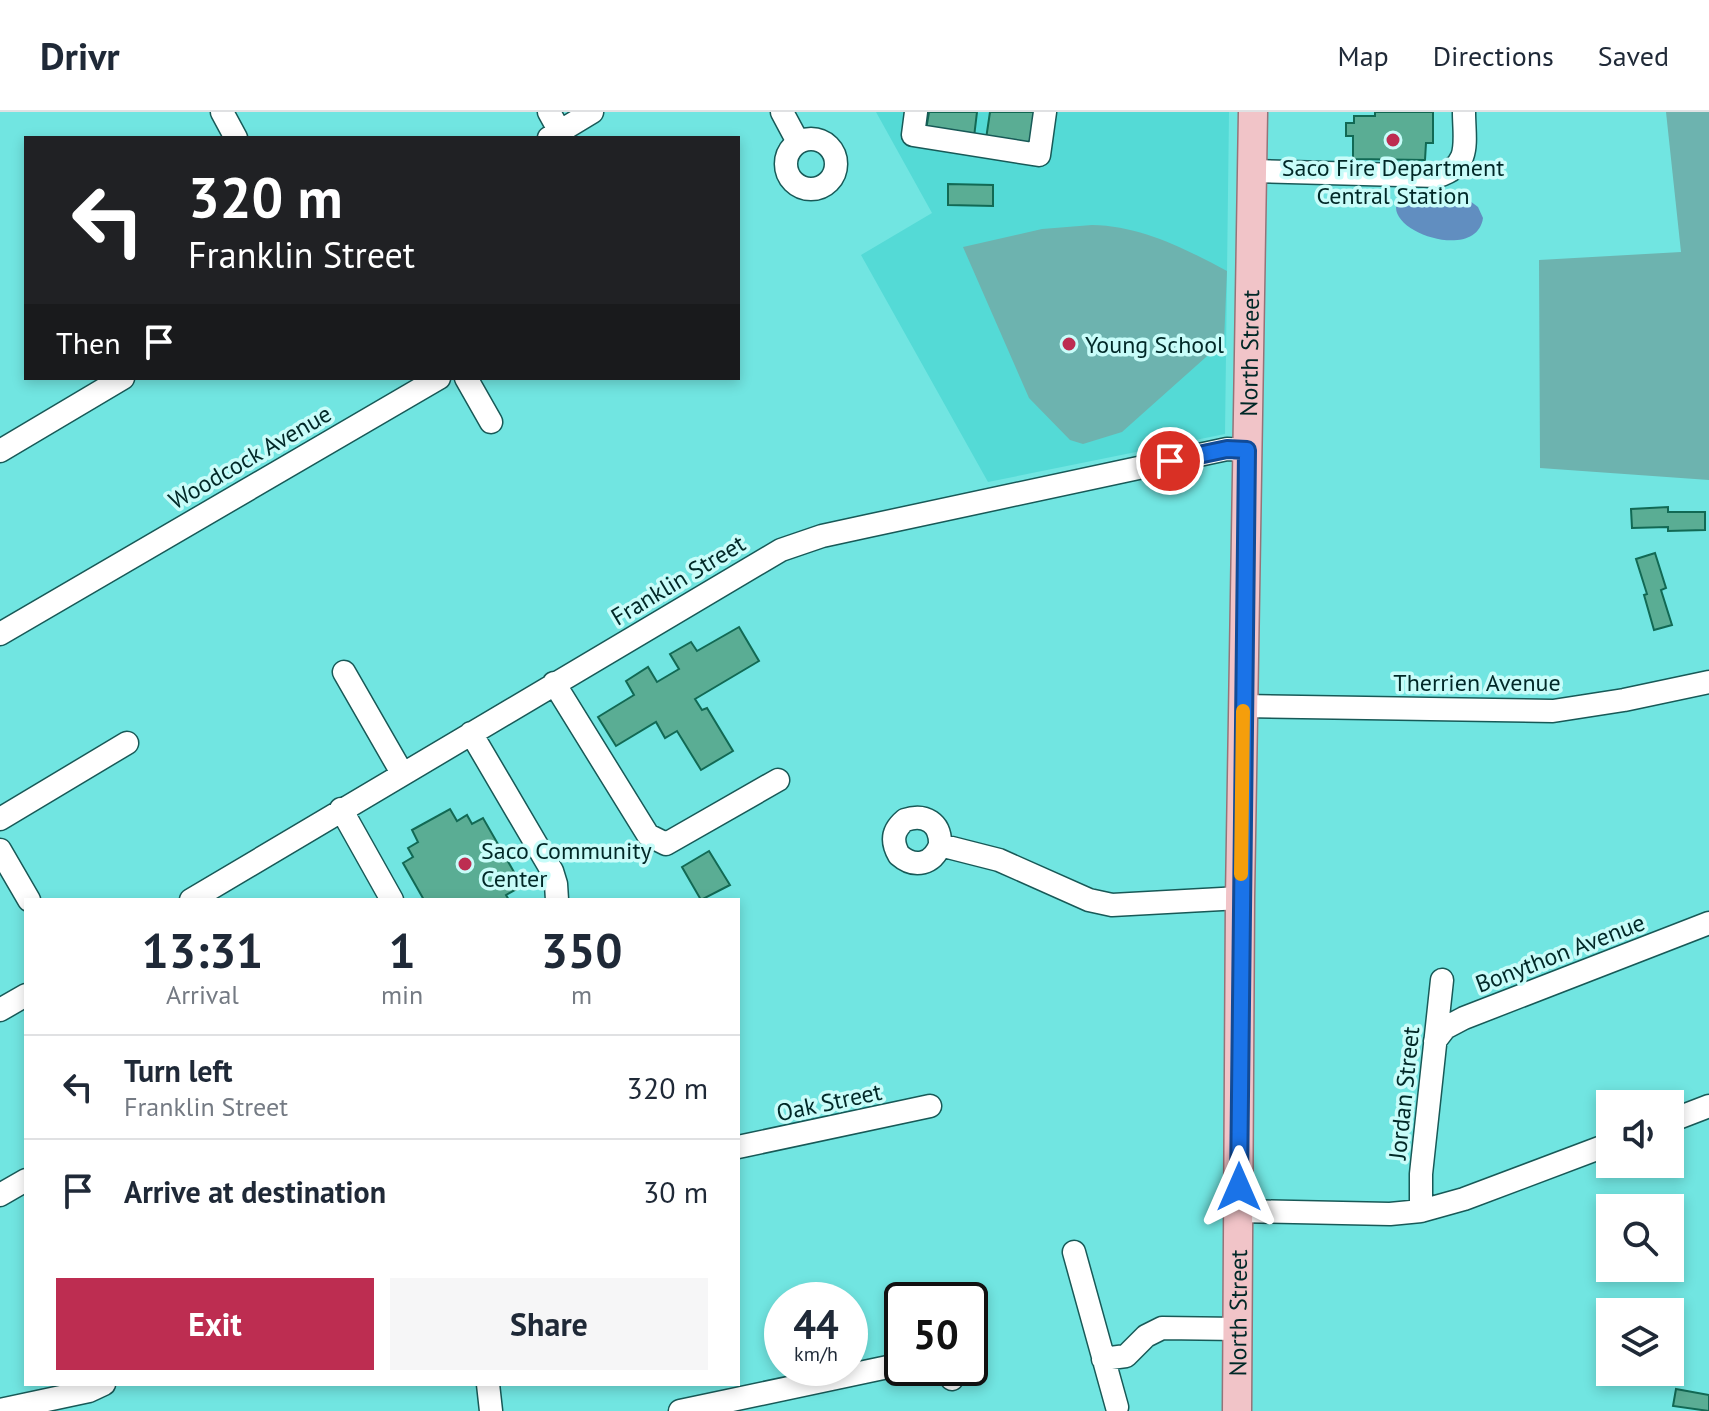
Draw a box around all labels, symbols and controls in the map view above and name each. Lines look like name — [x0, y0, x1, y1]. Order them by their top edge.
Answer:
text: Drivr — [40, 31, 120, 80]
text: Map — [1338, 37, 1389, 74]
text: Directions — [1433, 37, 1554, 74]
text: Saved — [1598, 37, 1669, 74]
marker: Saco Fire Department Central Station — [1384, 131, 1402, 149]
place label: Saco Fire Department Central Station — [1282, 152, 1504, 211]
text: 320 m — [188, 161, 343, 233]
icon: left — [56, 168, 160, 272]
text: Franklin Street — [188, 231, 415, 278]
street label: North Street — [1232, 289, 1266, 417]
icon: arrive — [137, 320, 181, 364]
text: Then — [56, 323, 121, 362]
place label: Young School — [1085, 329, 1224, 360]
marker: Young School — [1060, 335, 1078, 353]
street label: Woodcock Avenue — [163, 398, 337, 516]
pin — [1136, 427, 1204, 495]
icon: arrive — [1148, 439, 1192, 483]
street label: Franklin Street — [605, 528, 751, 632]
street label: Therrien Avenue — [1393, 667, 1561, 698]
place label: Saco Community Center — [481, 835, 652, 894]
marker: Saco Community Center — [456, 855, 474, 873]
street label: Bonython Avenue — [1471, 906, 1649, 1000]
text: 13:31 — [142, 919, 263, 981]
text: 1 — [388, 919, 416, 981]
text: 350 — [541, 919, 622, 981]
text: Arrival — [166, 978, 239, 1011]
text: min — [381, 978, 423, 1011]
text: m — [571, 978, 592, 1011]
street label: Jordan Street — [1381, 1025, 1426, 1162]
text: Turn left — [124, 1051, 232, 1090]
icon: left — [56, 1065, 100, 1109]
text: 320 m — [627, 1068, 708, 1107]
street label: Oak Street — [774, 1076, 884, 1128]
text: Franklin Street — [124, 1090, 288, 1123]
map controls — [1596, 1090, 1684, 1386]
button: sound — [1596, 1090, 1684, 1178]
position arrow — [1197, 1145, 1281, 1229]
icon: arrive — [56, 1169, 100, 1213]
text: Arrive at destination — [124, 1172, 386, 1211]
text: 30 m — [643, 1172, 708, 1211]
button: search — [1596, 1194, 1684, 1282]
street label: North Street — [1222, 1249, 1253, 1377]
button: Exit — [56, 1278, 374, 1370]
button: Share — [390, 1278, 708, 1370]
speed limit sign: 50 — [884, 1282, 988, 1386]
text: 44 — [793, 1298, 839, 1350]
button: layers — [1596, 1298, 1684, 1386]
text: km/h — [794, 1341, 838, 1367]

